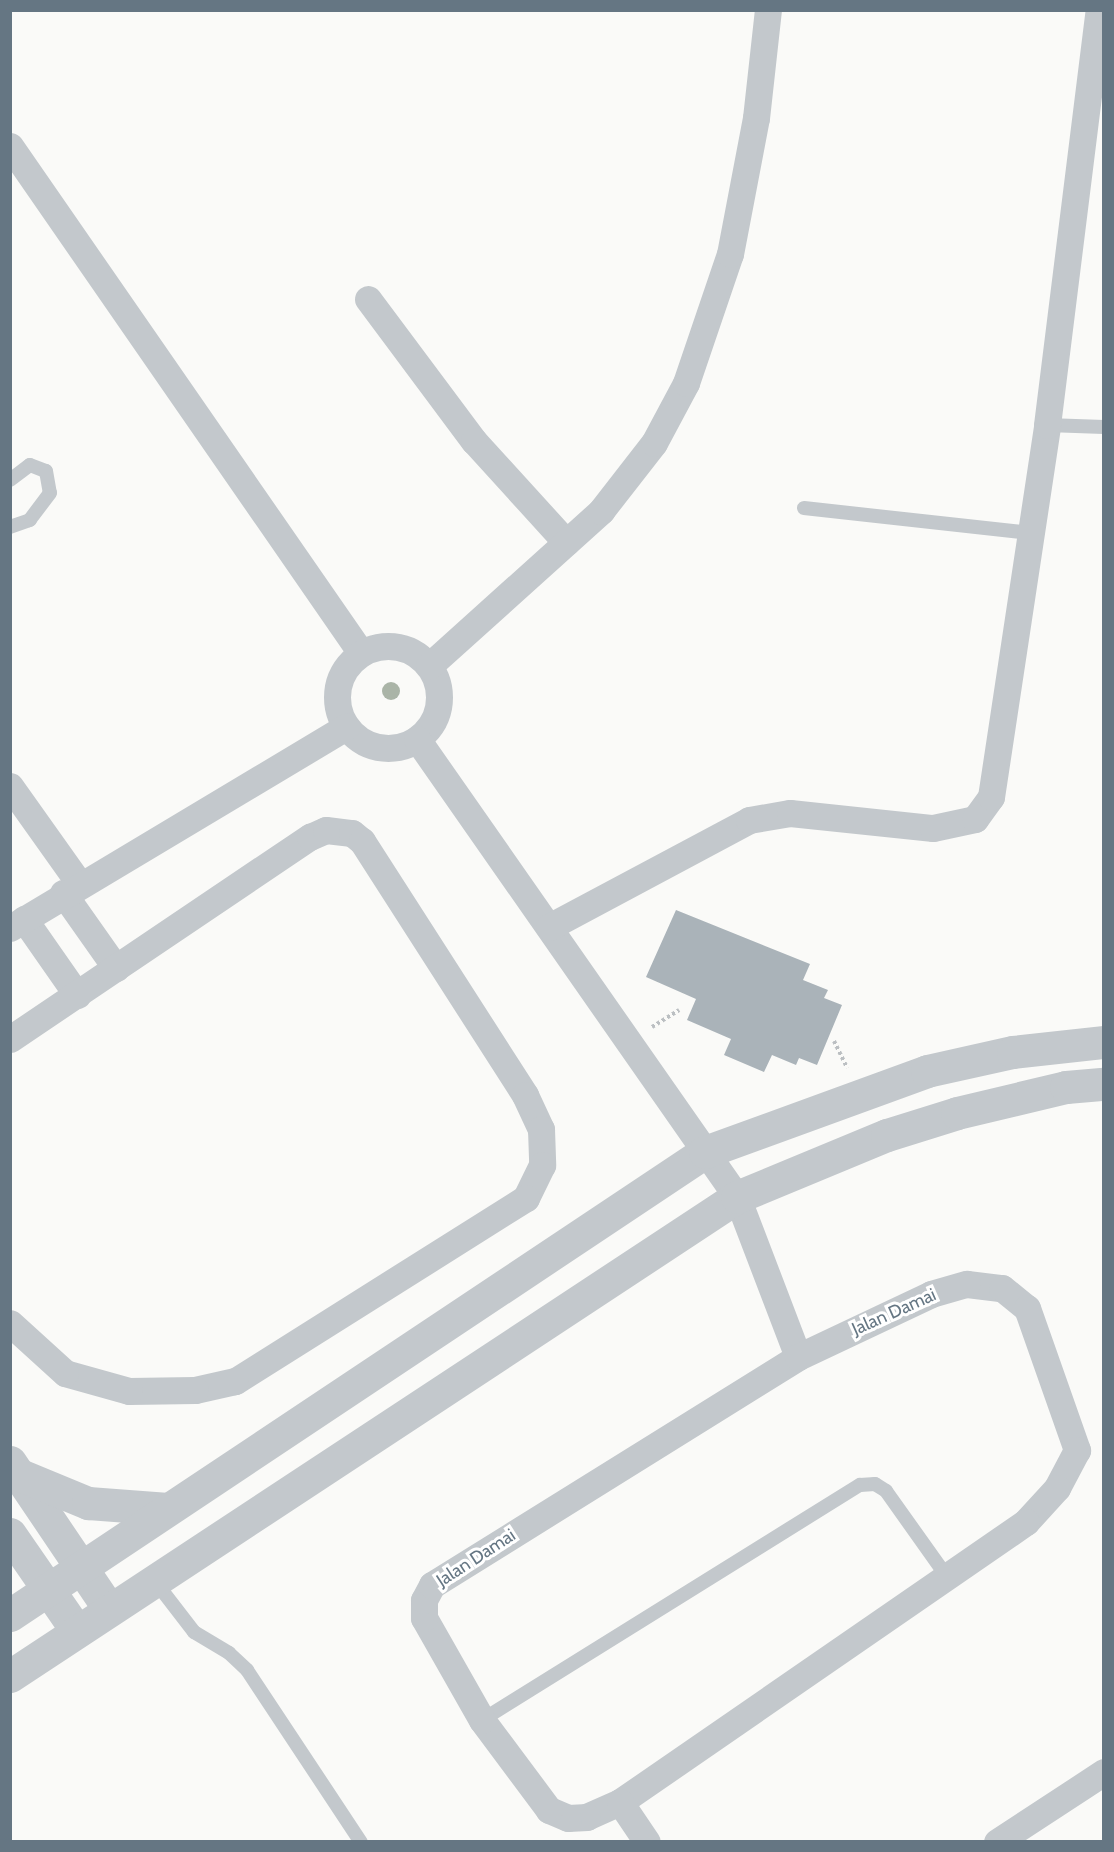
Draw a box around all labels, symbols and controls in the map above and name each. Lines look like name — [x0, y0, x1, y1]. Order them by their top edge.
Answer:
street label: Jalan Damai — [849, 1284, 939, 1340]
street label: Jalan Damai — [432, 1524, 520, 1592]

